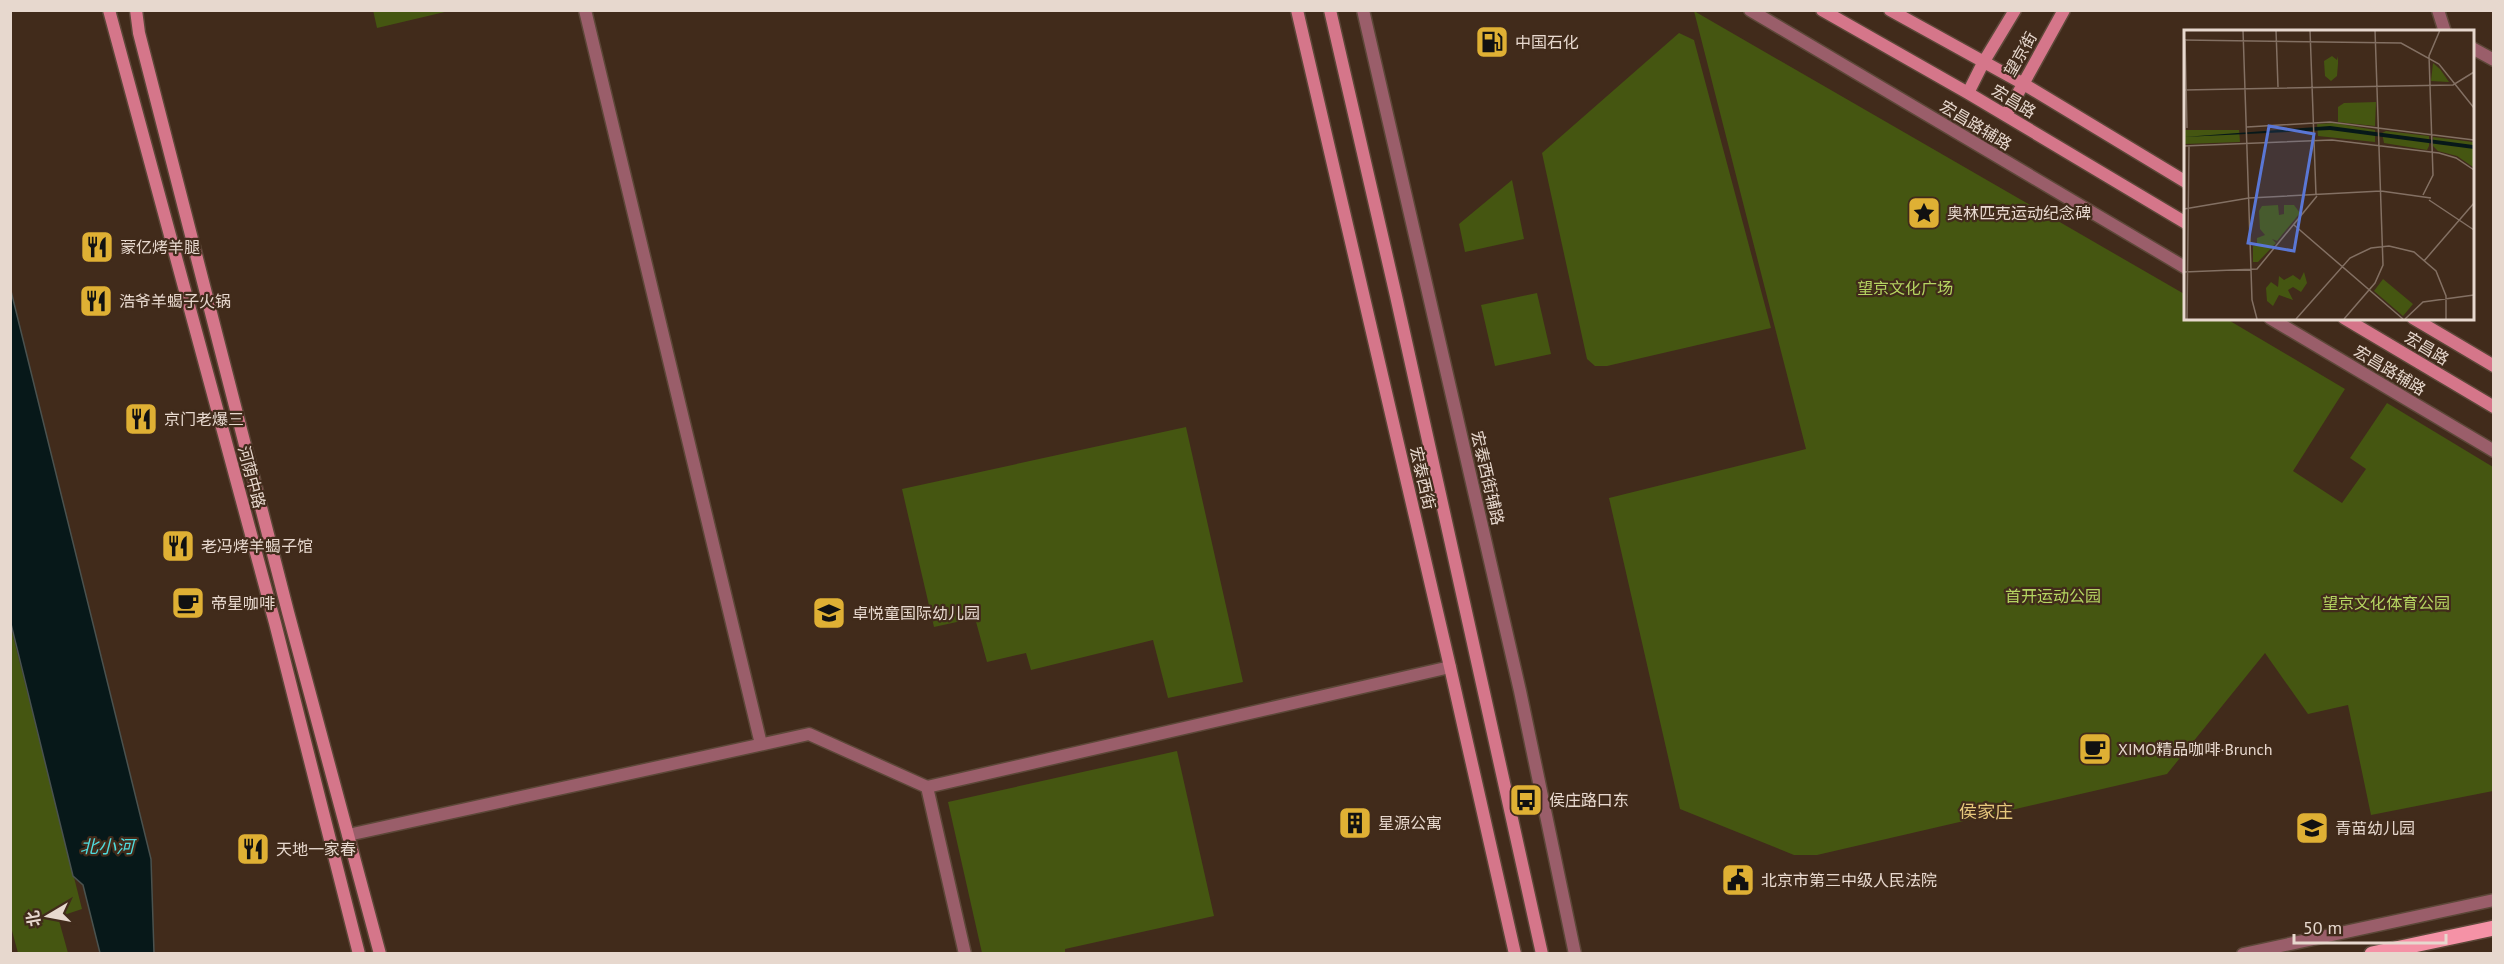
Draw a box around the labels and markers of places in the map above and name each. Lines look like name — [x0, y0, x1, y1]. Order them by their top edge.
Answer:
fuel station icon: 中国石化 — [1474, 24, 1510, 60]
place label: 中国石化 — [1515, 32, 1579, 52]
place icon: 奥林匹克运动纪念碑 — [1906, 195, 1942, 231]
place label: 奥林匹克运动纪念碑 — [1947, 203, 2091, 223]
restaurant icon: 蒙亿烤羊腿 — [79, 229, 115, 265]
place label: 蒙亿烤羊腿 — [120, 237, 200, 257]
restaurant icon: 浩爷羊蝎子火锅 — [78, 283, 114, 319]
place label: 浩爷羊蝎子火锅 — [119, 291, 231, 311]
restaurant icon: 京门老爆三 — [123, 401, 159, 437]
place label: 京门老爆三 — [164, 409, 244, 429]
restaurant icon: 老冯烤羊蝎子馆 — [160, 528, 196, 564]
place label: 老冯烤羊蝎子馆 — [201, 536, 313, 556]
cafe icon: 帝星咖啡 — [170, 585, 206, 621]
place label: 帝星咖啡 — [211, 593, 275, 613]
school or university icon: 卓悦童国际幼儿园 — [811, 595, 847, 631]
place label: 卓悦童国际幼儿园 — [852, 603, 980, 623]
cafe icon: XIMO精品咖啡·Brunch — [2077, 731, 2113, 767]
place label: XIMO精品咖啡·Brunch — [2118, 739, 2273, 759]
bus stop icon: 侯庄路口东 — [1508, 782, 1544, 818]
place label: 侯庄路口东 — [1549, 790, 1629, 810]
building icon: 星源公寓 — [1337, 805, 1373, 841]
school or university icon: 青苗幼儿园 — [2294, 810, 2330, 846]
place label: 星源公寓 — [1378, 813, 1442, 833]
place label: 青苗幼儿园 — [2335, 818, 2415, 838]
restaurant icon: 天地一家春 — [235, 831, 271, 867]
place label: 天地一家春 — [276, 839, 356, 859]
public building icon: 北京市第三中级人民法院 — [1720, 862, 1756, 898]
place label: 北京市第三中级人民法院 — [1761, 870, 1937, 890]

